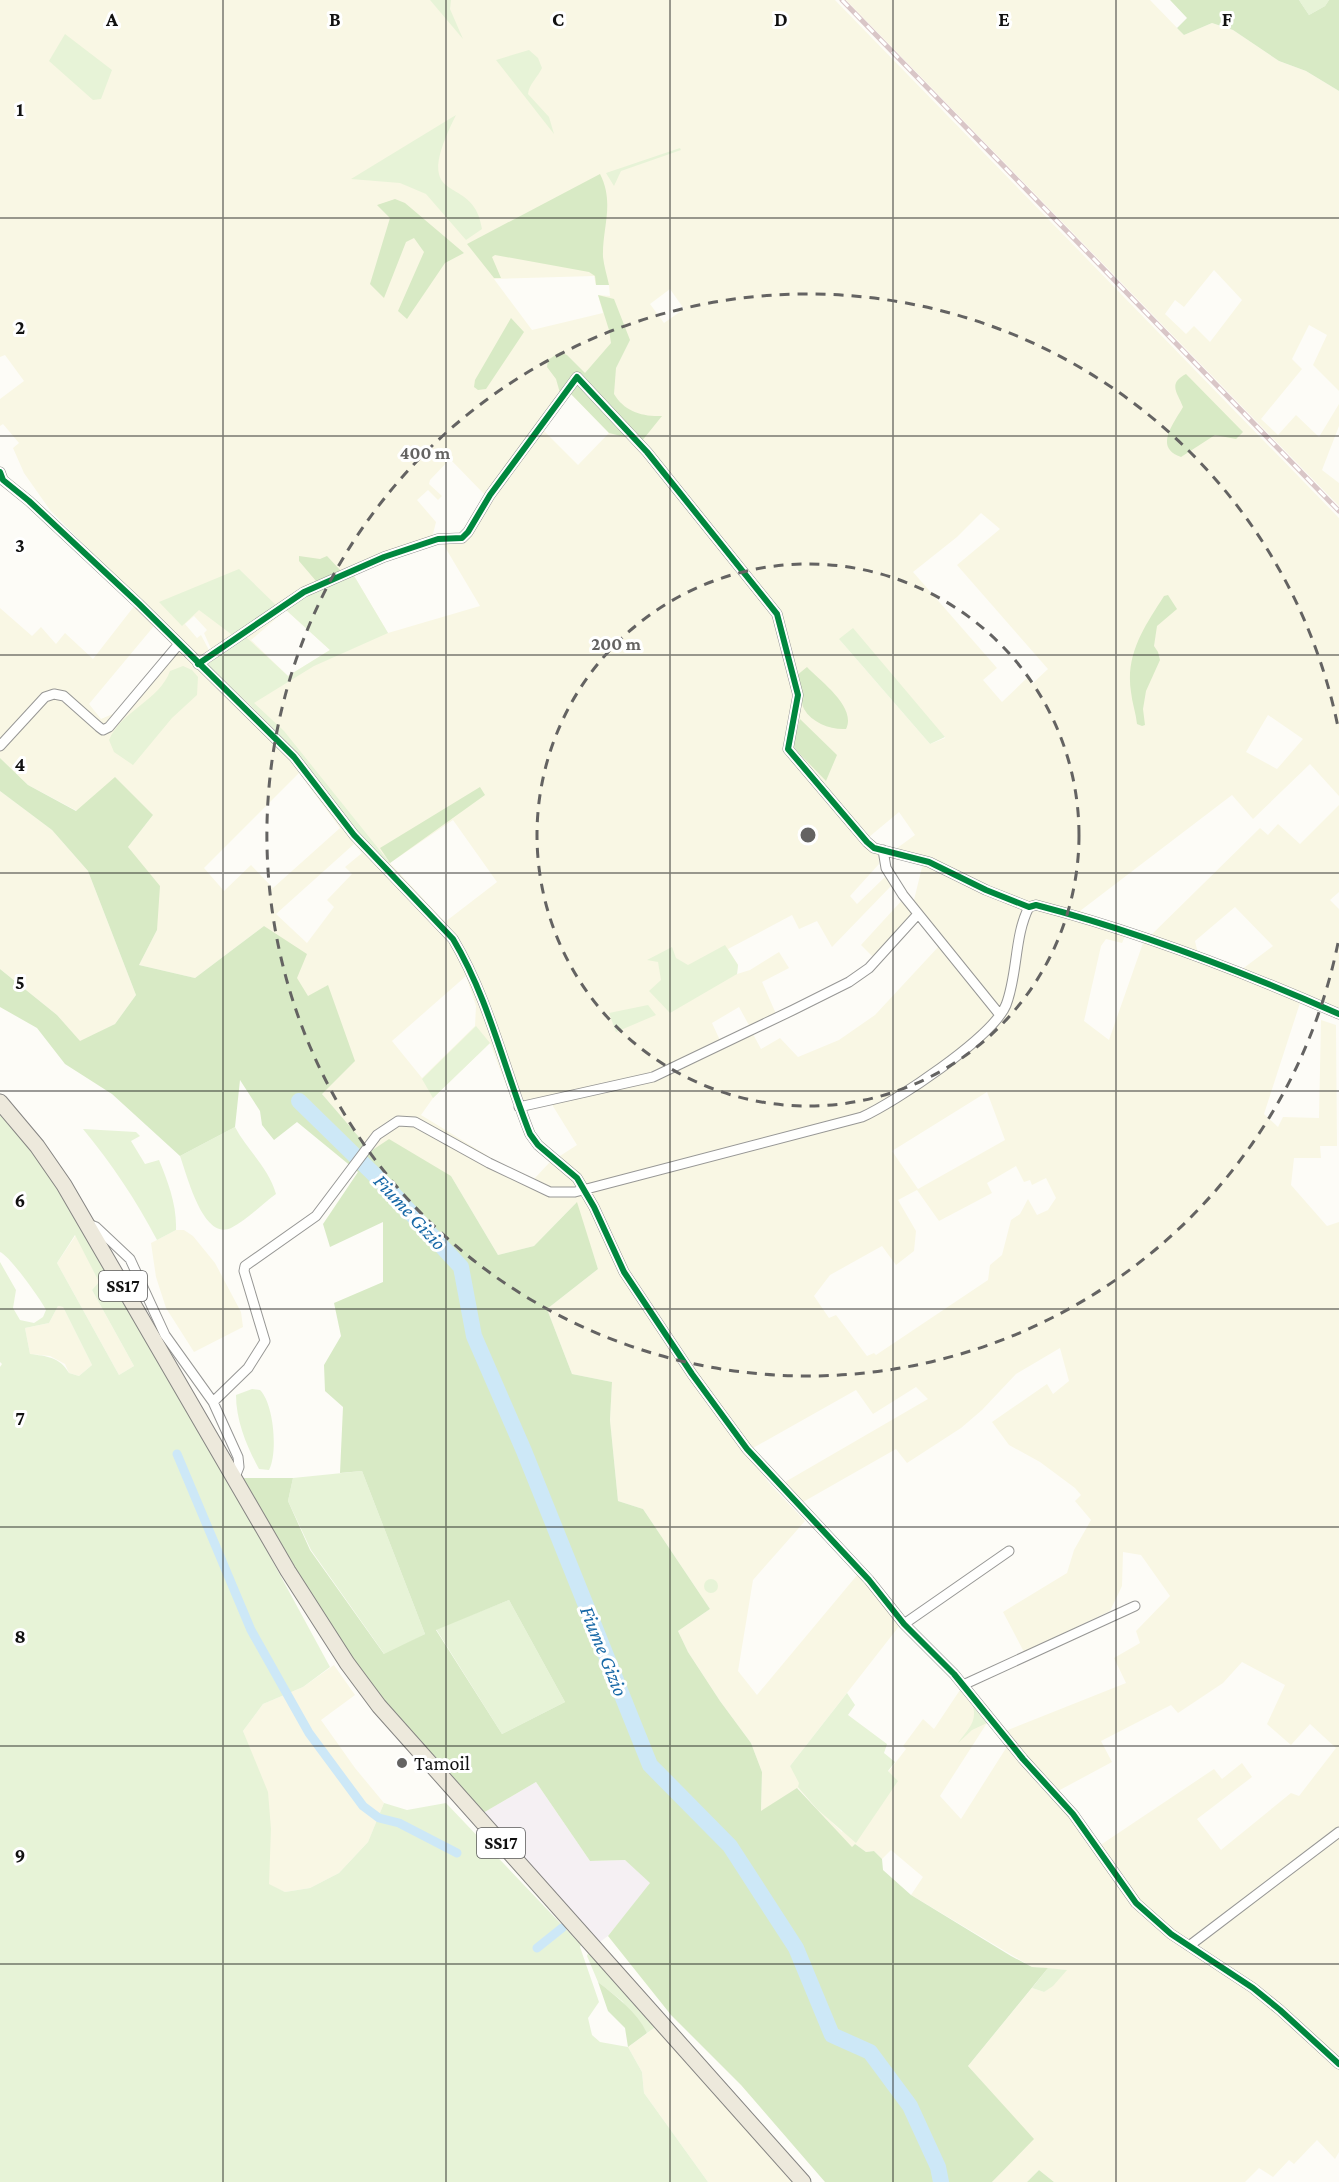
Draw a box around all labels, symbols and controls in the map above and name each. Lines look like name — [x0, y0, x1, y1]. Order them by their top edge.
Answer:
text: A — [105, 8, 119, 30]
text: B — [329, 8, 341, 30]
text: C — [552, 8, 564, 30]
text: D — [774, 8, 788, 30]
text: E — [998, 8, 1010, 30]
text: F — [1222, 8, 1233, 30]
text: 1 — [16, 98, 24, 120]
text: 2 — [15, 316, 25, 338]
text: 400 m — [400, 443, 451, 463]
text: 3 — [15, 534, 25, 556]
text: 200 m — [591, 634, 642, 654]
text: 4 — [15, 753, 26, 775]
centre of rings — [798, 825, 818, 845]
text: 5 — [15, 971, 25, 993]
water label: Fiume Gizio — [369, 1169, 451, 1255]
text: 6 — [15, 1189, 25, 1211]
road number: SS17 — [99, 1271, 147, 1301]
text: 7 — [15, 1407, 25, 1429]
water label: Fiume Gizio — [575, 1602, 633, 1700]
text: 8 — [14, 1625, 26, 1647]
place label: Tamoil — [414, 1752, 470, 1774]
marker: Tamoil — [395, 1756, 409, 1770]
road number: SS17 — [477, 1828, 525, 1858]
text: 9 — [15, 1844, 25, 1866]

